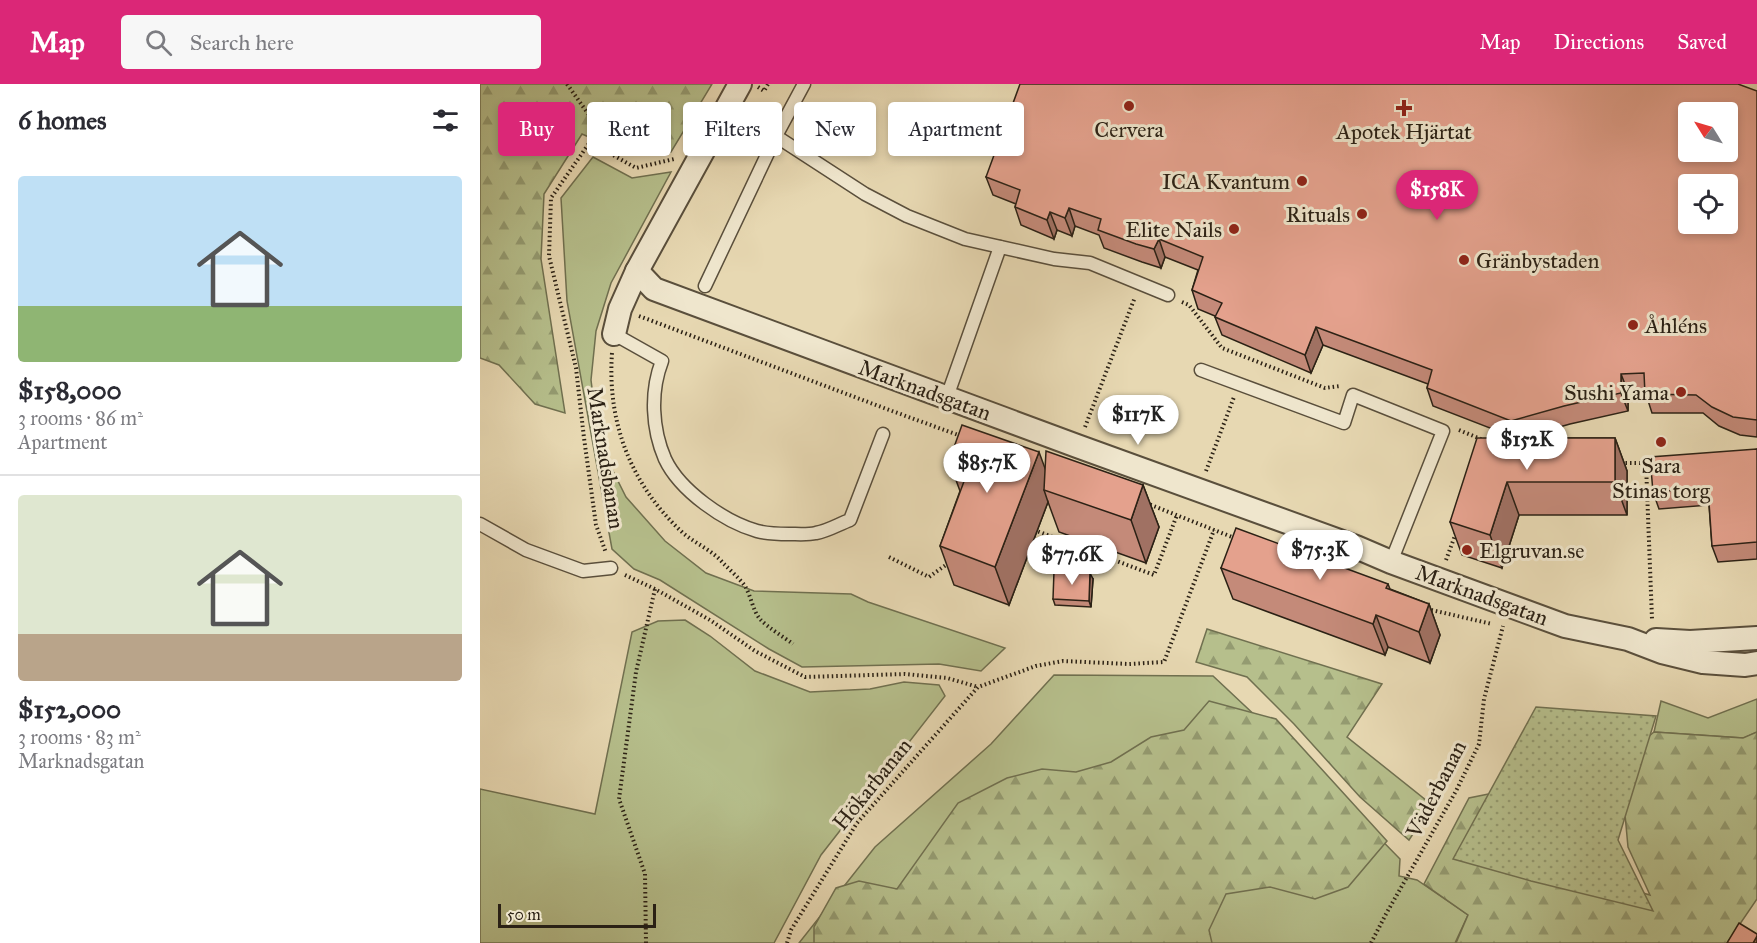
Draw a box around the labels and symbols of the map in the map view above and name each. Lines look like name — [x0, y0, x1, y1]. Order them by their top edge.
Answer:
marker: Cervera — [1122, 99, 1136, 113]
marker: Apotek Hjärtat — [1397, 101, 1411, 115]
north arrow — [1678, 102, 1738, 162]
place label: Cervera — [1094, 116, 1165, 143]
place label: Apotek Hjärtat — [1335, 118, 1472, 145]
place label: ICA Kvantum — [1162, 168, 1291, 195]
pin: $158K — [1395, 170, 1479, 221]
marker: ICA Kvantum — [1295, 174, 1309, 188]
place label: Rituals — [1286, 201, 1350, 228]
marker: Rituals — [1355, 207, 1369, 221]
place label: Elite Nails — [1125, 216, 1222, 243]
marker: Elite Nails — [1227, 222, 1241, 236]
place label: Gränbystaden — [1476, 247, 1599, 274]
marker: Gränbystaden — [1457, 253, 1471, 267]
place label: Åhléns — [1644, 312, 1707, 339]
marker: Åhléns — [1626, 318, 1640, 332]
street label: Marknadsgatan — [855, 354, 995, 426]
place label: Sushi Yama — [1564, 379, 1670, 406]
street label: Marknadsbanan — [581, 385, 631, 531]
marker: Sushi Yama — [1674, 385, 1688, 399]
pin: $117K — [1096, 395, 1180, 446]
pin: $152K — [1485, 420, 1569, 471]
marker: Sara Stinas torg — [1654, 435, 1668, 449]
pin: $85.7K — [938, 443, 1036, 494]
place label: Sara Stinas torg — [1612, 452, 1711, 504]
pin: $75.3K — [1271, 530, 1369, 581]
pin: $77.6K — [1023, 535, 1121, 586]
place label: Elgruvan.se — [1479, 537, 1584, 564]
marker: Elgruvan.se — [1460, 543, 1474, 557]
street label: Marknadsgatan — [1412, 559, 1552, 631]
street label: Hökarbanan — [827, 732, 917, 836]
street label: Väderbanan — [1400, 736, 1472, 843]
scale bar — [498, 901, 656, 928]

